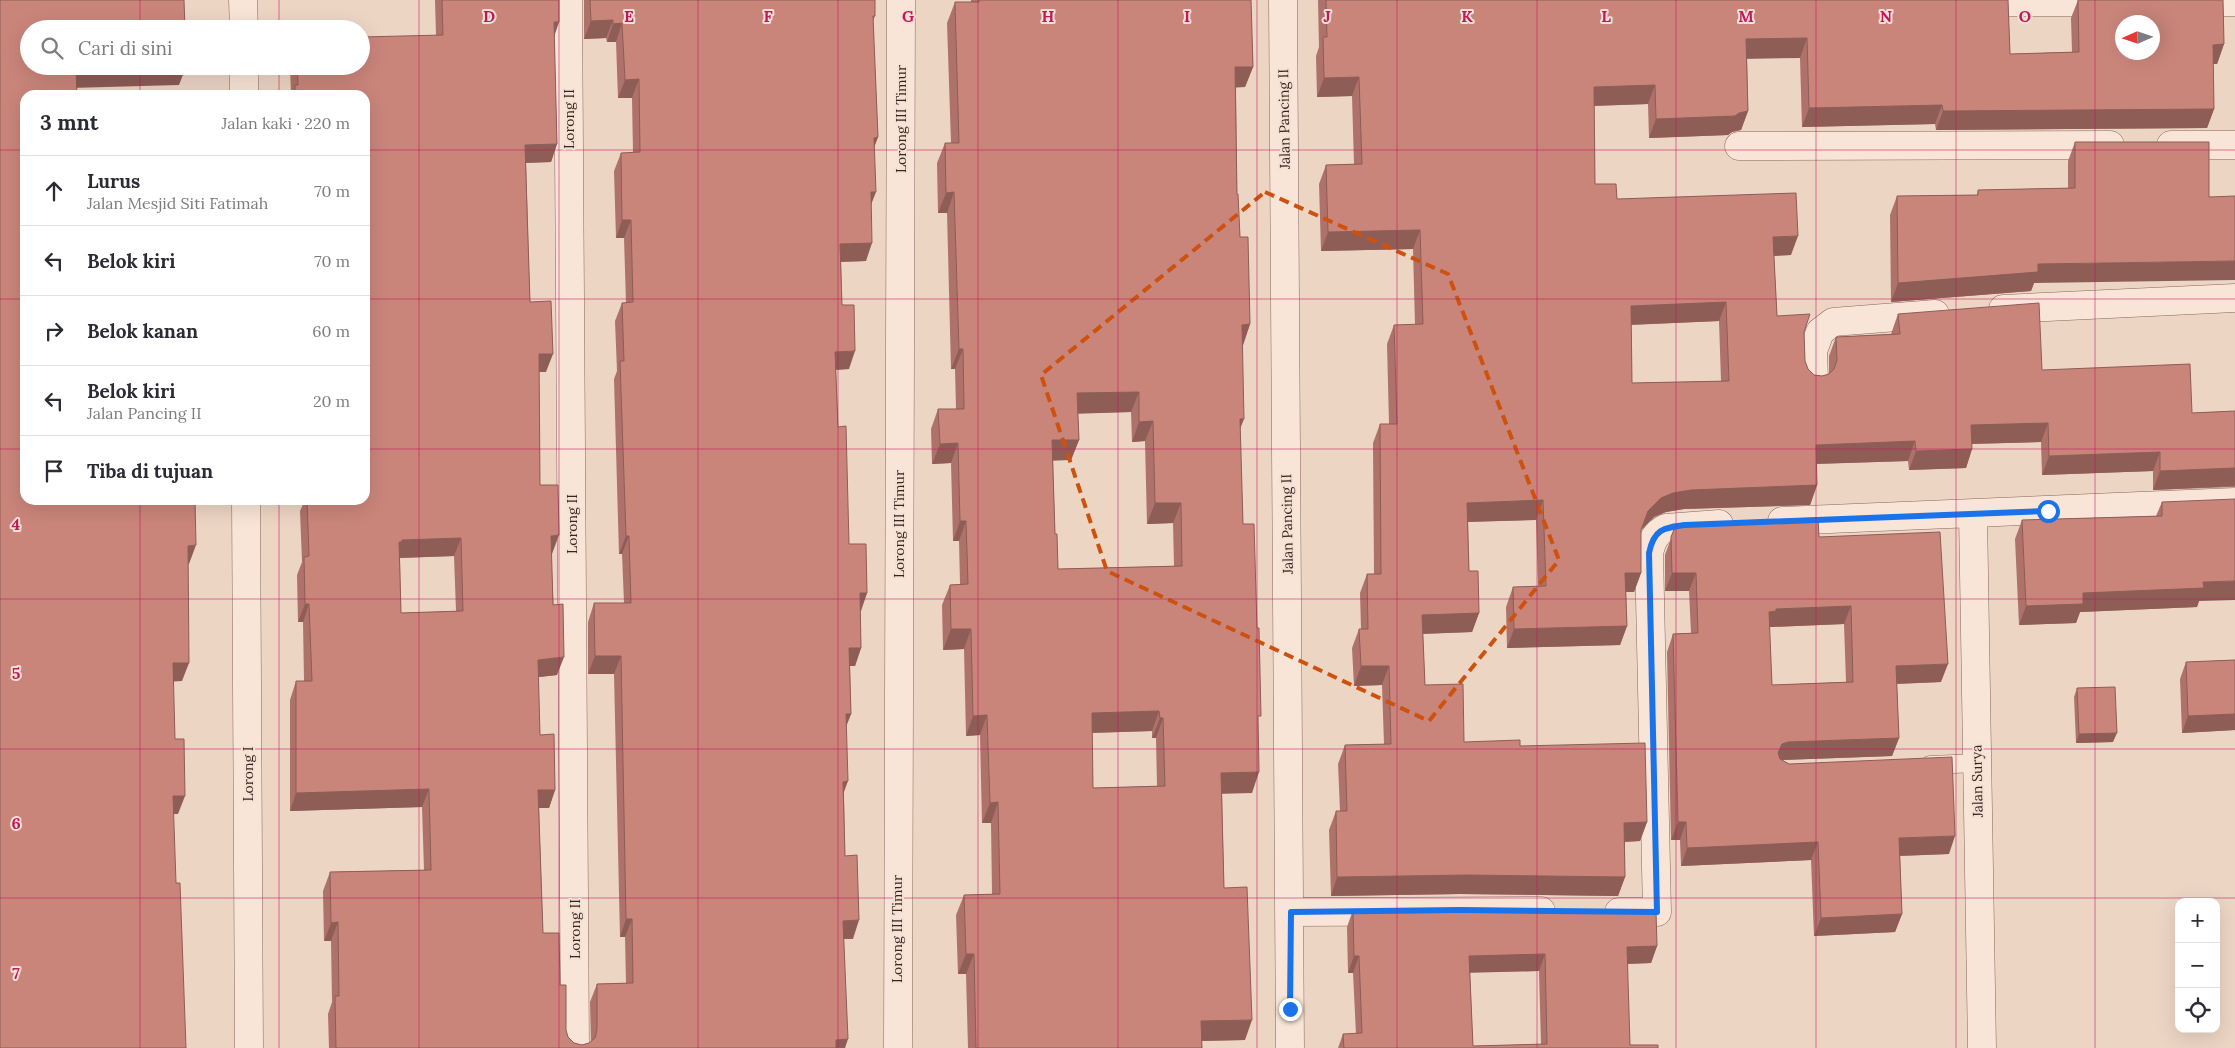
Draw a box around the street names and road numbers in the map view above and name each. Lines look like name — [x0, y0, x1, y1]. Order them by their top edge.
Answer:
street label: Lorong III Timur — [892, 65, 910, 173]
street label: Jalan Pancing II — [1274, 69, 1294, 170]
street label: Lorong II — [560, 89, 578, 149]
street label: Lorong III Timur — [890, 470, 908, 578]
street label: Jalan Pancing II — [1277, 474, 1297, 575]
street label: Lorong II — [563, 494, 581, 554]
street label: Jalan Surya — [1967, 745, 1987, 818]
street label: Lorong I — [239, 746, 257, 802]
street label: Lorong III Timur — [888, 875, 906, 983]
street label: Lorong II — [566, 899, 584, 959]

